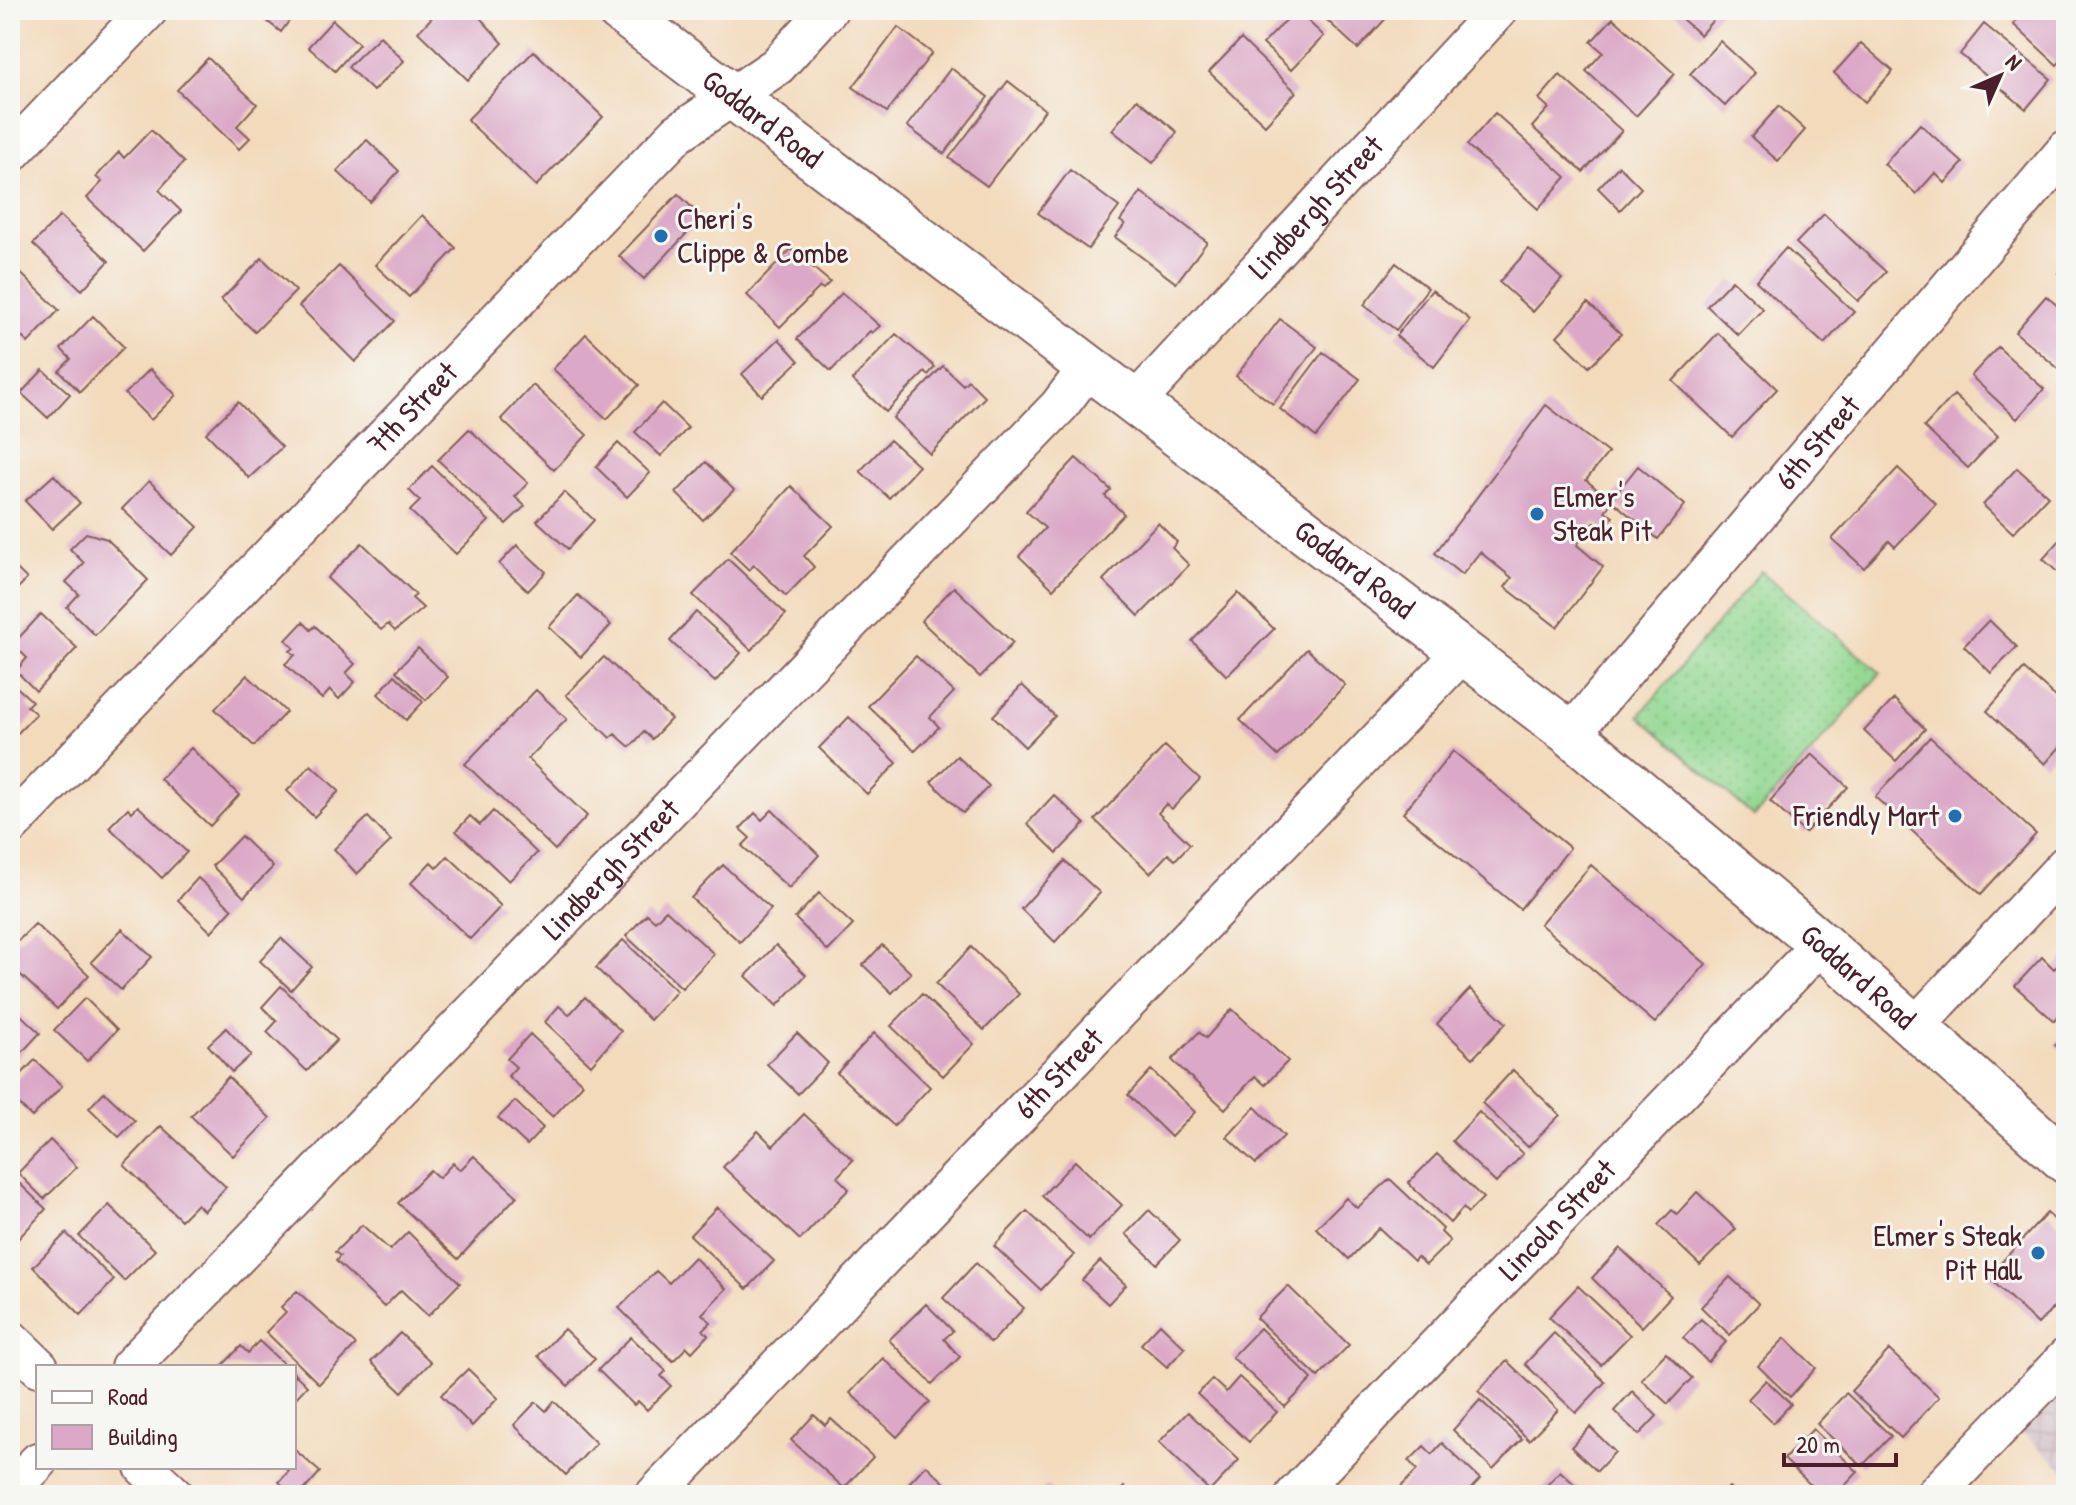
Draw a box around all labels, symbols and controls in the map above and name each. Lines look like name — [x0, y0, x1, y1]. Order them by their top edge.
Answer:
north arrow — [1960, 36, 2040, 116]
text: N — [1999, 47, 2029, 77]
street label: Goddard Road — [695, 60, 831, 177]
street label: Lindbergh Street — [1239, 126, 1392, 287]
place label: Cheri's Clippe & Combe — [677, 198, 849, 272]
marker: Cheri's Clippe & Combe — [652, 227, 670, 245]
street label: 7th Street — [358, 352, 466, 463]
street label: 6th Street — [1766, 386, 1869, 497]
place label: Elmer's Steak Pit — [1553, 476, 1652, 550]
marker: Elmer's Steak Pit — [1528, 505, 1546, 523]
street label: Goddard Road — [1287, 510, 1424, 627]
street label: Lindbergh Street — [533, 789, 688, 948]
place label: Friendly Mart — [1792, 795, 1940, 835]
marker: Friendly Mart — [1946, 807, 1964, 825]
street label: Goddard Road — [1793, 914, 1925, 1038]
street label: 6th Street — [1005, 1018, 1112, 1127]
street label: Lincoln Street — [1489, 1150, 1625, 1289]
place label: Elmer's Steak Pit Hall — [1873, 1215, 2023, 1289]
marker: Elmer's Steak Pit Hall — [2029, 1244, 2047, 1262]
legend — [36, 1365, 296, 1469]
text: Road — [108, 1380, 147, 1412]
scale bar — [1784, 1417, 1896, 1467]
text: Building — [108, 1420, 178, 1452]
text: 20 m — [1796, 1428, 1840, 1460]

